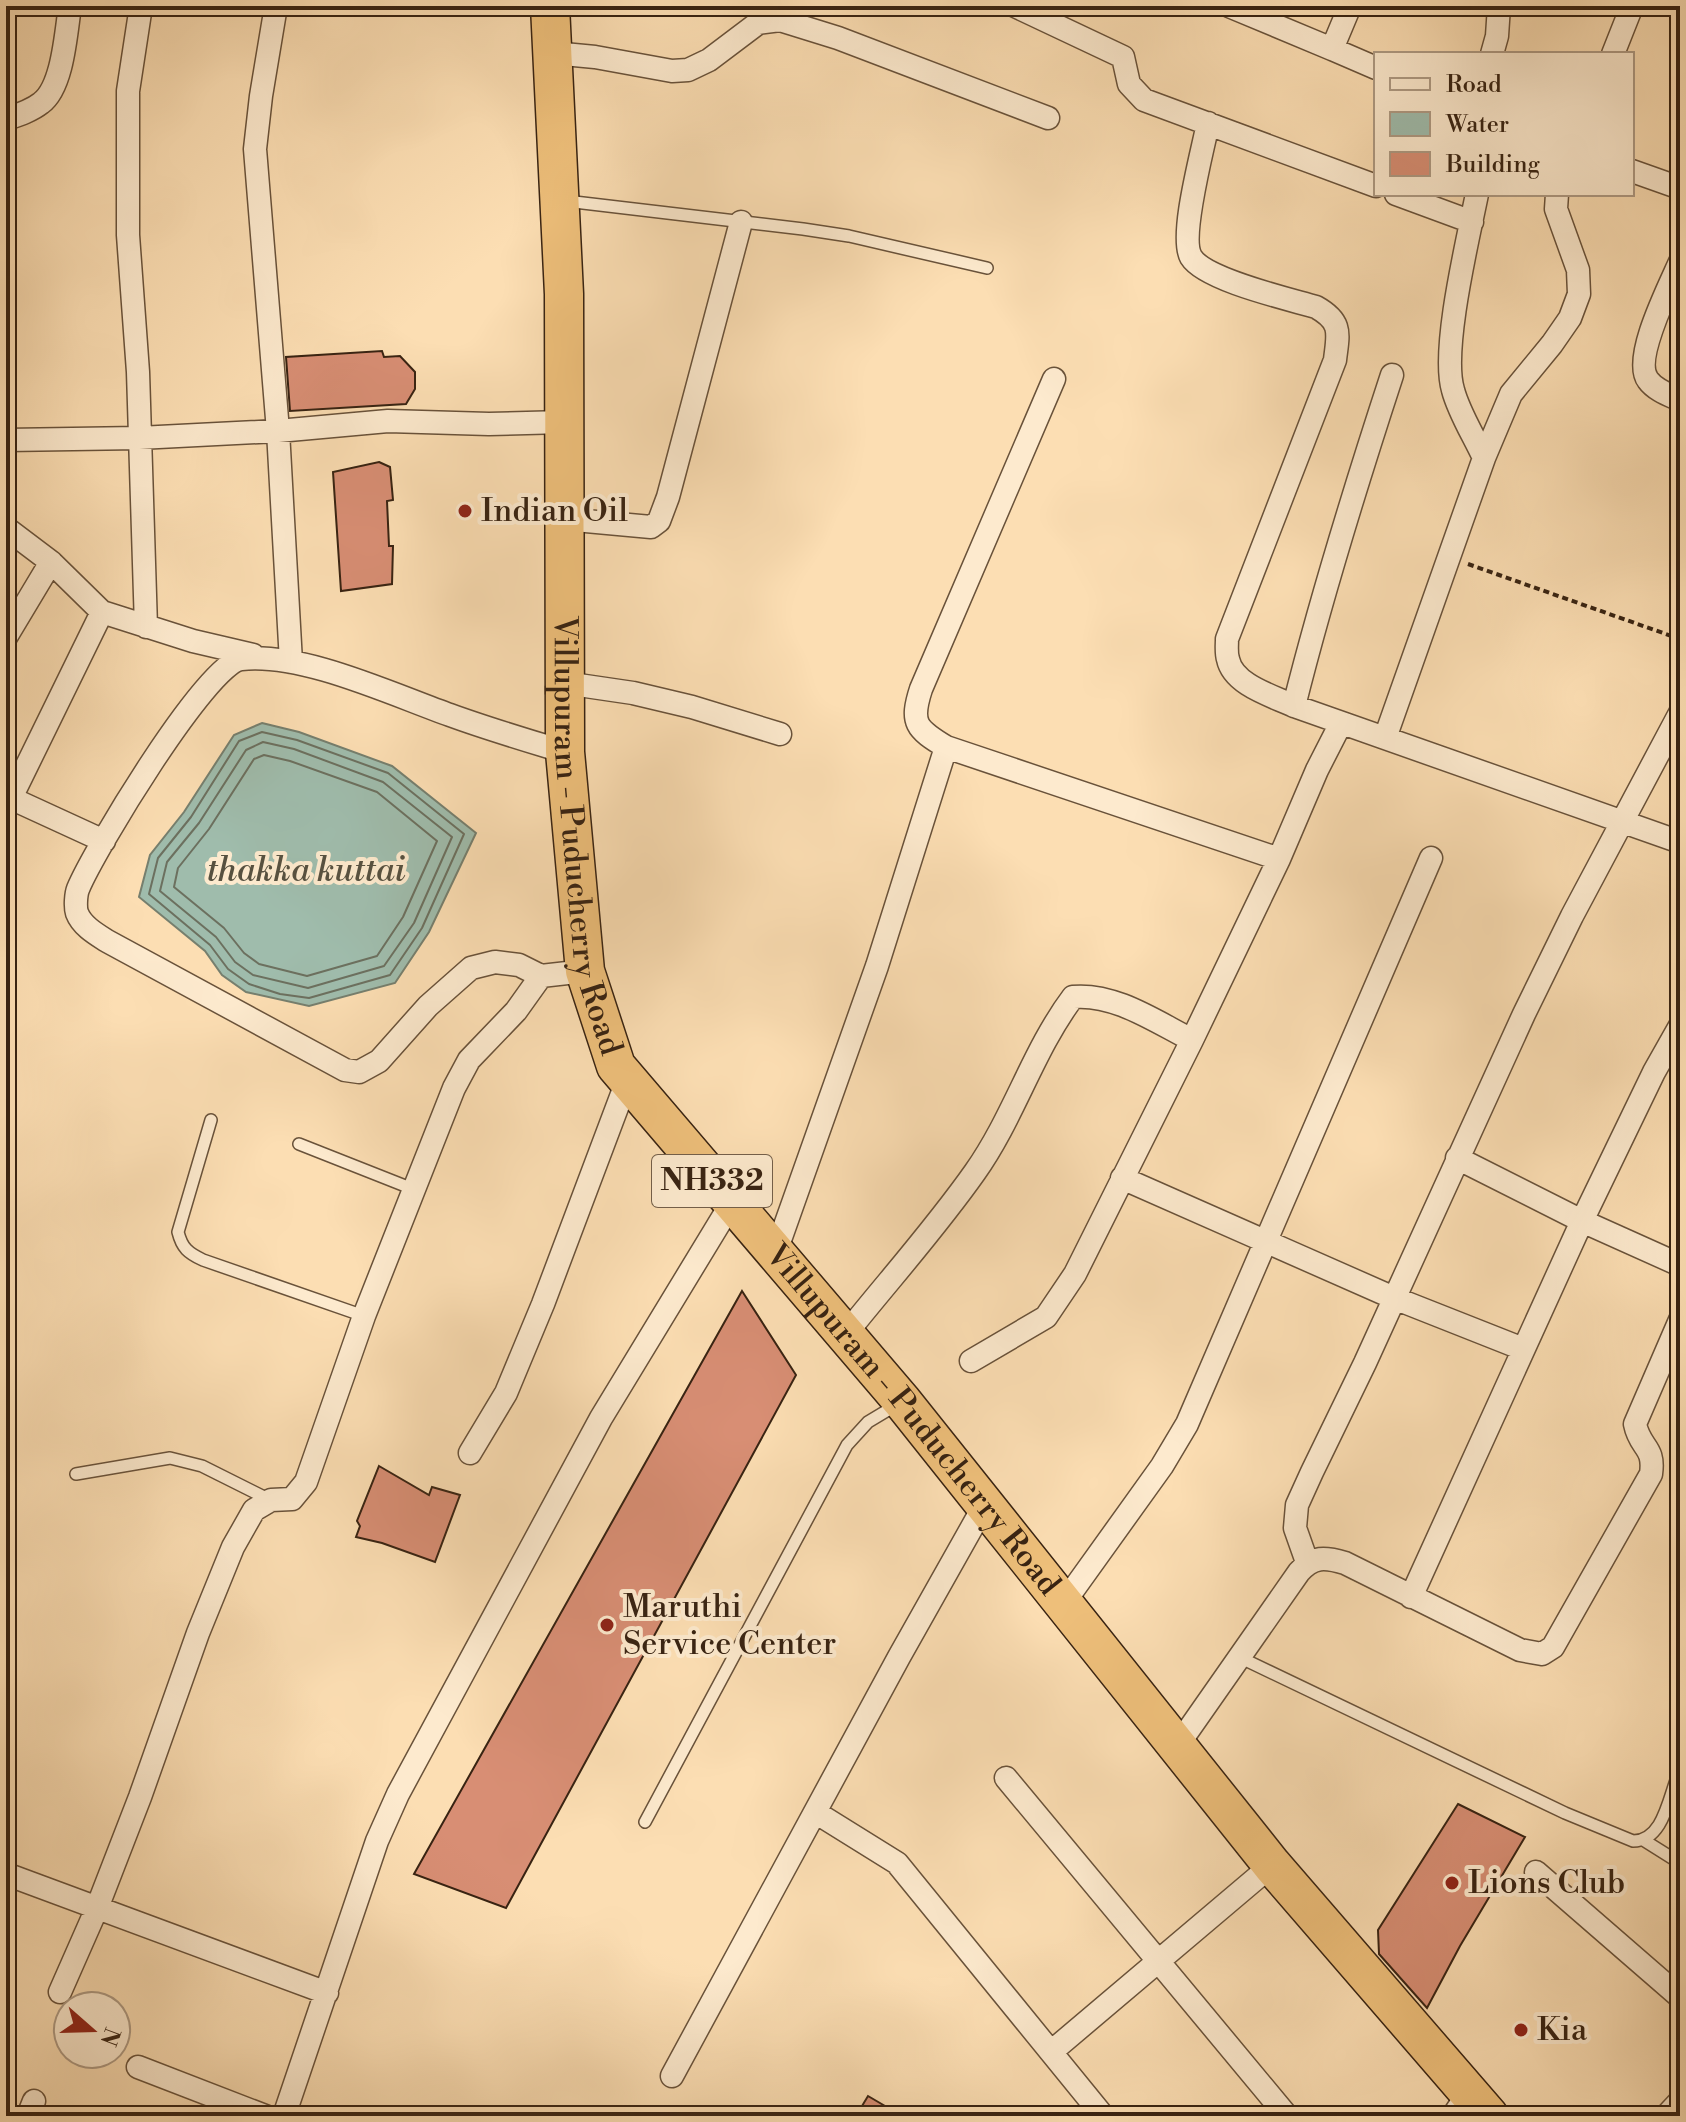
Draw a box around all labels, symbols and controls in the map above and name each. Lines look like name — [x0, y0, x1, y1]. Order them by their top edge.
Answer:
legend — [1374, 52, 1634, 196]
text: Road — [1446, 70, 1502, 100]
text: Water — [1445, 110, 1509, 140]
text: Building — [1445, 150, 1540, 180]
place label: Indian Oil — [481, 491, 628, 531]
marker: Indian Oil — [456, 502, 474, 520]
street label: Villupuram - Puducherry Road — [545, 615, 631, 1060]
water label: thakka kuttai — [207, 850, 406, 892]
road number: NH332 — [652, 1155, 772, 1207]
street label: Villupuram - Puducherry Road — [756, 1235, 1069, 1603]
place label: Maruthi Service Center — [623, 1587, 836, 1664]
marker: Maruthi Service Center — [598, 1616, 616, 1634]
place label: Lions Club — [1468, 1863, 1625, 1903]
marker: Lions Club — [1443, 1874, 1461, 1892]
north arrow — [52, 1990, 132, 2070]
place label: Kia — [1537, 2010, 1588, 2050]
marker: Kia — [1512, 2021, 1530, 2039]
text: N — [94, 2024, 125, 2050]

